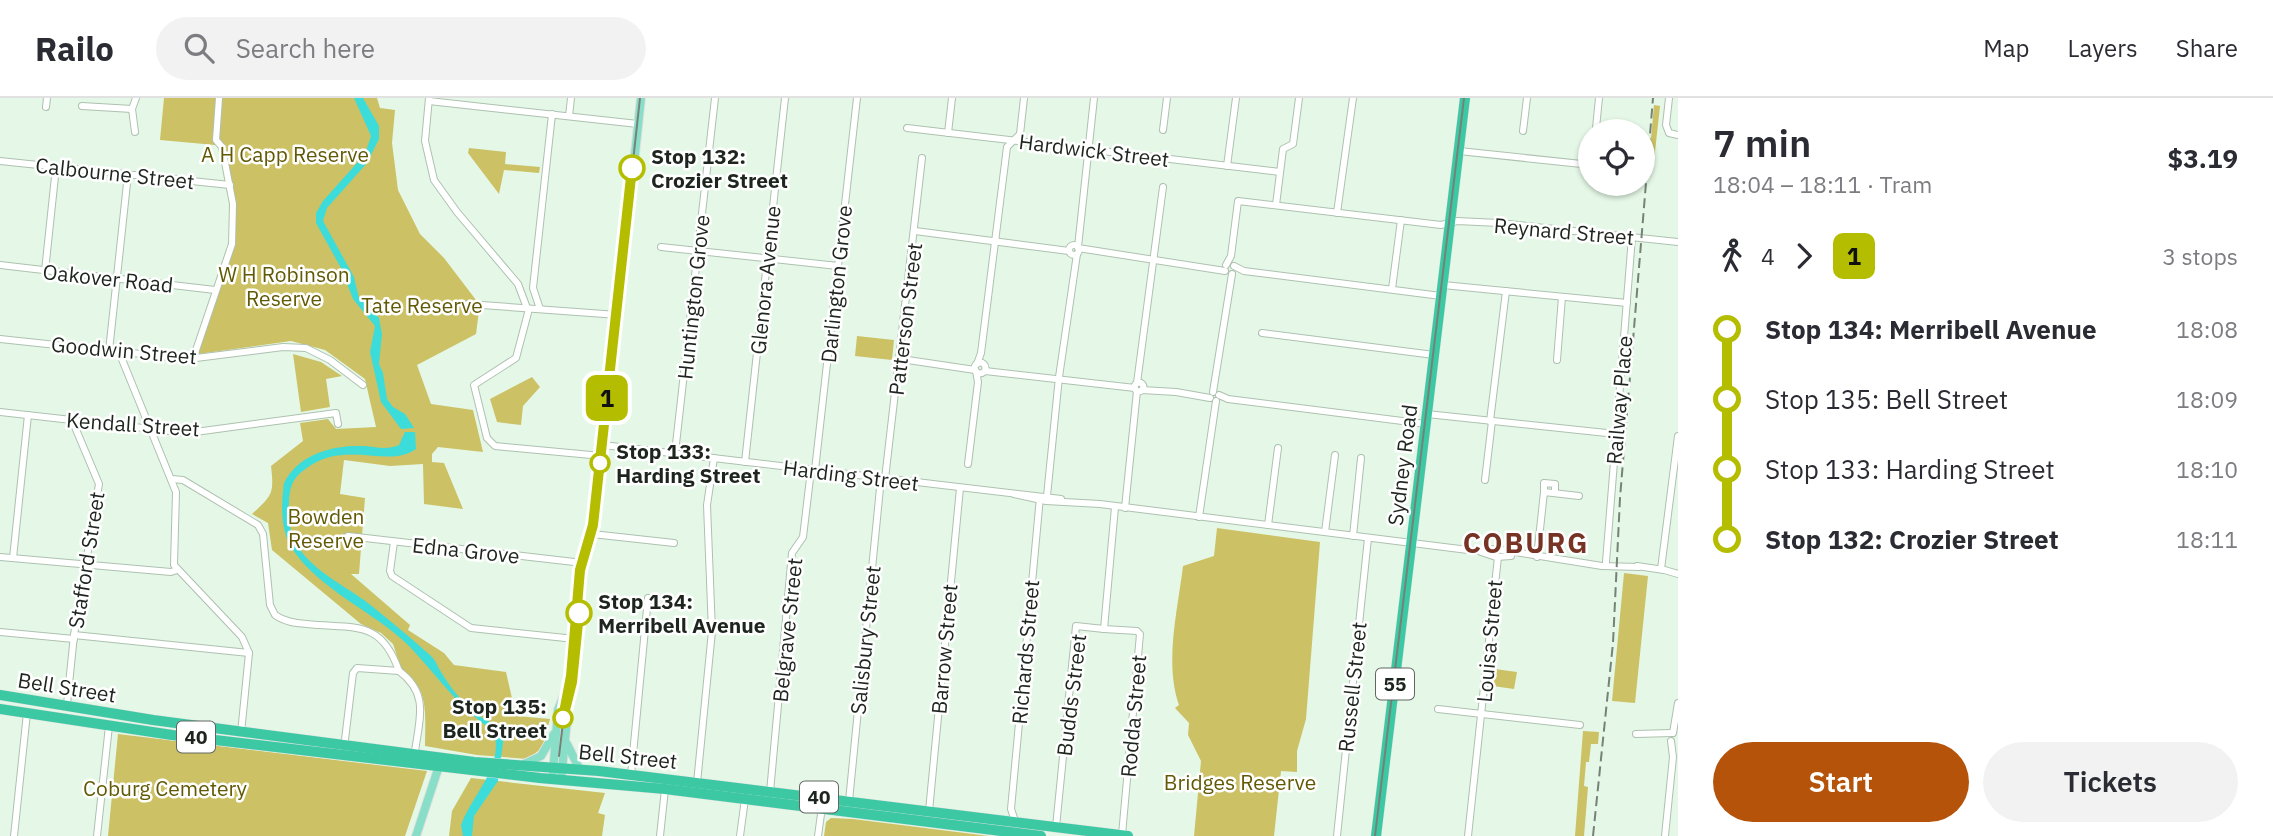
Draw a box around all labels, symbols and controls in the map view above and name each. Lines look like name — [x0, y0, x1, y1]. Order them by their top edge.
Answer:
search box — [156, 17, 646, 80]
text: Railo — [35, 27, 114, 70]
icon: search — [180, 29, 218, 67]
text: Search here — [236, 31, 375, 65]
text: Map — [1983, 32, 2030, 64]
text: Layers — [2068, 32, 2138, 64]
text: Share — [2176, 32, 2238, 64]
text: 7 min — [1713, 118, 1811, 167]
map controls — [1578, 119, 1655, 196]
button: locate — [1578, 119, 1655, 196]
street label: Hardwick Street — [1017, 127, 1171, 173]
park label: A H Capp Reserve — [201, 140, 369, 168]
text: $3.19 — [2168, 141, 2238, 175]
place label: Stop 132: Crozier Street — [651, 142, 788, 194]
street label: Calbourne Street — [34, 151, 196, 195]
marker: Stop 132: Crozier Street — [619, 155, 645, 181]
text: 18:04 – 18:11 · Tram — [1713, 169, 1932, 199]
street label: Glenora Avenue — [743, 204, 787, 356]
street label: Darlington Grove — [814, 204, 858, 364]
street label: Reynard Street — [1493, 211, 1635, 251]
street label: Huntington Grove — [670, 213, 716, 381]
icon: walk — [1713, 237, 1751, 275]
icon: forward — [1785, 237, 1823, 275]
text: 1 — [1847, 240, 1861, 272]
street label: Patterson Street — [882, 241, 928, 397]
text: 4 — [1761, 241, 1775, 271]
text: 3 stops — [2162, 241, 2238, 271]
street label: Oakover Road — [41, 257, 175, 299]
park label: W H Robinson Reserve — [218, 260, 350, 312]
park label: Tate Reserve — [361, 291, 483, 319]
text: Stop 134: Merribell Avenue — [1765, 312, 2097, 346]
text: 18:08 — [2176, 314, 2238, 344]
street label: Goodwin Street — [50, 330, 198, 370]
street label: Railway Place — [1599, 334, 1639, 466]
line badge: 1 — [584, 375, 630, 421]
text: 1 — [600, 382, 614, 414]
text: Stop 135: Bell Street — [1765, 382, 2008, 416]
text: 18:09 — [2176, 384, 2238, 414]
street label: Sydney Road — [1381, 403, 1423, 527]
street label: Kendall Street — [65, 405, 201, 443]
place label: Stop 133: Harding Street — [616, 437, 760, 489]
text: Stop 133: Harding Street — [1765, 452, 2055, 486]
marker: Stop 133: Harding Street — [590, 453, 610, 473]
street label: Harding Street — [781, 453, 921, 497]
text: 18:10 — [2176, 454, 2238, 484]
street label: Stafford Street — [61, 489, 111, 631]
park label: Bowden Reserve — [287, 502, 365, 554]
text: Stop 132: Crozier Street — [1765, 522, 2059, 556]
district label: COBURG — [1463, 524, 1589, 561]
text: 18:11 — [2176, 524, 2238, 554]
street label: Edna Grove — [411, 530, 521, 570]
street label: Belgrave Street — [766, 556, 808, 704]
street label: Salisbury Street — [843, 564, 887, 716]
street label: Louisa Street — [1470, 578, 1508, 704]
street label: Richards Street — [1005, 579, 1045, 725]
street label: Barrow Street — [924, 583, 964, 715]
place label: Stop 134: Merribell Avenue — [598, 587, 766, 639]
marker: Stop 134: Merribell Avenue — [566, 600, 592, 626]
street label: Russell Street — [1331, 620, 1373, 754]
street label: Budds Street — [1050, 632, 1092, 758]
street label: Rodda Street — [1114, 653, 1152, 779]
street label: Bell Street — [16, 665, 118, 709]
road number: 55 — [1376, 668, 1414, 699]
place label: Stop 135: Bell Street — [443, 692, 547, 744]
marker: Stop 135: Bell Street — [553, 708, 573, 728]
road number: 40 — [177, 722, 215, 752]
street label: Bell Street — [577, 737, 679, 775]
button: Start — [1713, 742, 1969, 822]
button: Tickets — [1983, 742, 2238, 822]
park label: Bridges Reserve — [1164, 768, 1316, 796]
park label: Coburg Cemetery — [83, 774, 247, 802]
road number: 40 — [800, 782, 838, 812]

